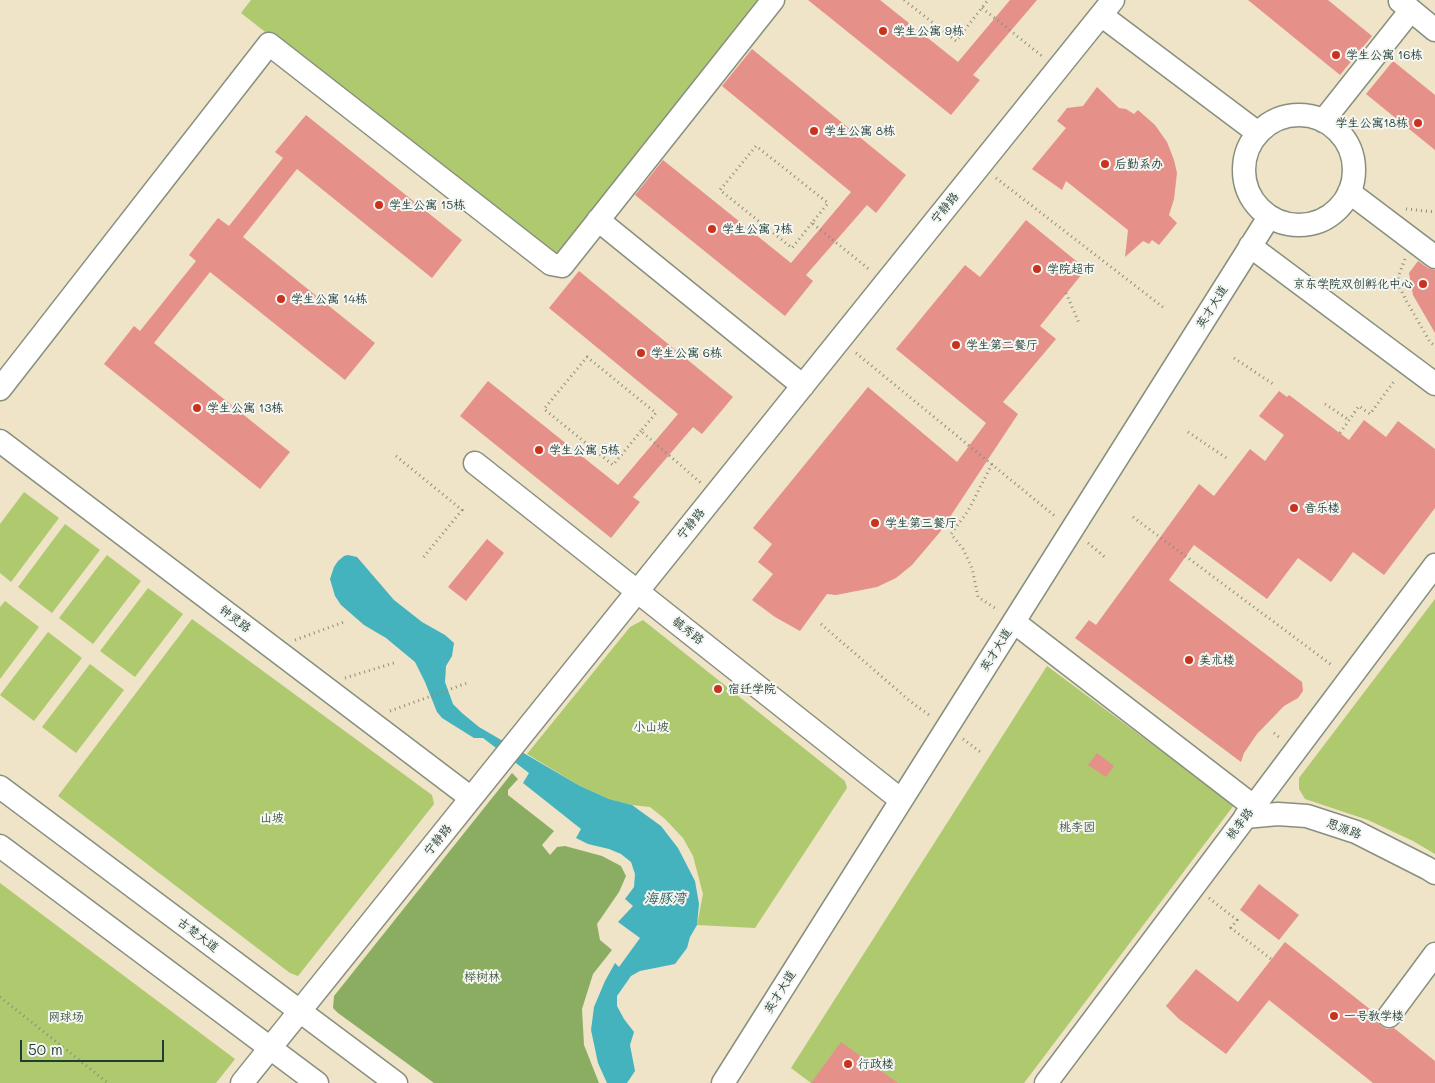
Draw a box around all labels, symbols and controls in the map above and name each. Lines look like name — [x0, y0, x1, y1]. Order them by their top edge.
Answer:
place label: 学生公寓 9栋 — [893, 24, 964, 38]
marker: 学生公寓 9栋 — [877, 25, 889, 37]
place label: 学生公寓 16栋 — [1346, 48, 1422, 62]
marker: 学生公寓 16栋 — [1330, 49, 1342, 61]
place label: 学生公寓18栋 — [1335, 116, 1408, 130]
marker: 学生公寓18栋 — [1412, 117, 1424, 129]
place label: 学生公寓 8栋 — [824, 124, 895, 138]
marker: 学生公寓 8栋 — [808, 125, 820, 137]
place label: 后勤系办 — [1115, 157, 1163, 171]
marker: 后勤系办 — [1099, 158, 1111, 170]
street label: 宁静路 — [928, 189, 962, 227]
place label: 学生公寓 15栋 — [389, 198, 465, 212]
marker: 学生公寓 15栋 — [373, 199, 385, 211]
place label: 学生公寓 7栋 — [722, 222, 793, 236]
marker: 学生公寓 7栋 — [706, 223, 718, 235]
place label: 学院超市 — [1047, 262, 1095, 276]
marker: 学院超市 — [1031, 263, 1043, 275]
place label: 京东学院双创孵化中心 — [1293, 277, 1413, 291]
marker: 京东学院双创孵化中心 — [1417, 278, 1429, 290]
street label: 英才大道 — [1193, 283, 1231, 331]
place label: 学生公寓 14栋 — [291, 292, 367, 306]
marker: 学生公寓 14栋 — [275, 293, 287, 305]
place label: 学生第二餐厅 — [966, 338, 1038, 352]
marker: 学生第二餐厅 — [950, 339, 962, 351]
place label: 学生公寓 6栋 — [651, 346, 722, 360]
marker: 学生公寓 6栋 — [635, 347, 647, 359]
place label: 学生公寓 13栋 — [207, 401, 283, 415]
marker: 学生公寓 13栋 — [191, 402, 203, 414]
place label: 学生公寓 5栋 — [549, 443, 620, 457]
marker: 学生公寓 5栋 — [533, 444, 545, 456]
place label: 音乐楼 — [1304, 501, 1340, 515]
marker: 音乐楼 — [1288, 502, 1300, 514]
street label: 宁静路 — [674, 505, 708, 543]
place label: 学生第三餐厅 — [885, 516, 957, 530]
marker: 学生第三餐厅 — [869, 517, 881, 529]
street label: 钟灵路 — [216, 602, 254, 636]
street label: 毓秀路 — [669, 614, 707, 648]
street label: 英才大道 — [977, 626, 1015, 674]
place label: 美术楼 — [1199, 653, 1235, 667]
marker: 美术楼 — [1183, 654, 1195, 666]
place label: 宿迁学院 — [728, 682, 776, 696]
marker: 宿迁学院 — [712, 683, 724, 695]
park label: 小山坡 — [633, 720, 669, 734]
street label: 桃李路 — [1223, 805, 1257, 843]
park label: 山坡 — [260, 811, 284, 825]
street label: 思源路 — [1325, 816, 1363, 842]
park label: 桃李园 — [1059, 820, 1095, 834]
street label: 宁静路 — [421, 821, 455, 859]
water label: 海豚湾 — [644, 891, 686, 907]
street label: 古楚大道 — [174, 915, 222, 955]
street label: 英才大道 — [761, 968, 799, 1016]
park label: 榉树林 — [464, 970, 500, 984]
place label: 一号教学楼 — [1344, 1009, 1404, 1023]
park label: 网球场 — [48, 1010, 84, 1024]
marker: 一号教学楼 — [1328, 1010, 1340, 1022]
scale bar — [22, 1030, 166, 1062]
text: 50 m — [28, 1039, 63, 1059]
place label: 行政楼 — [858, 1057, 894, 1071]
marker: 行政楼 — [842, 1058, 854, 1070]

